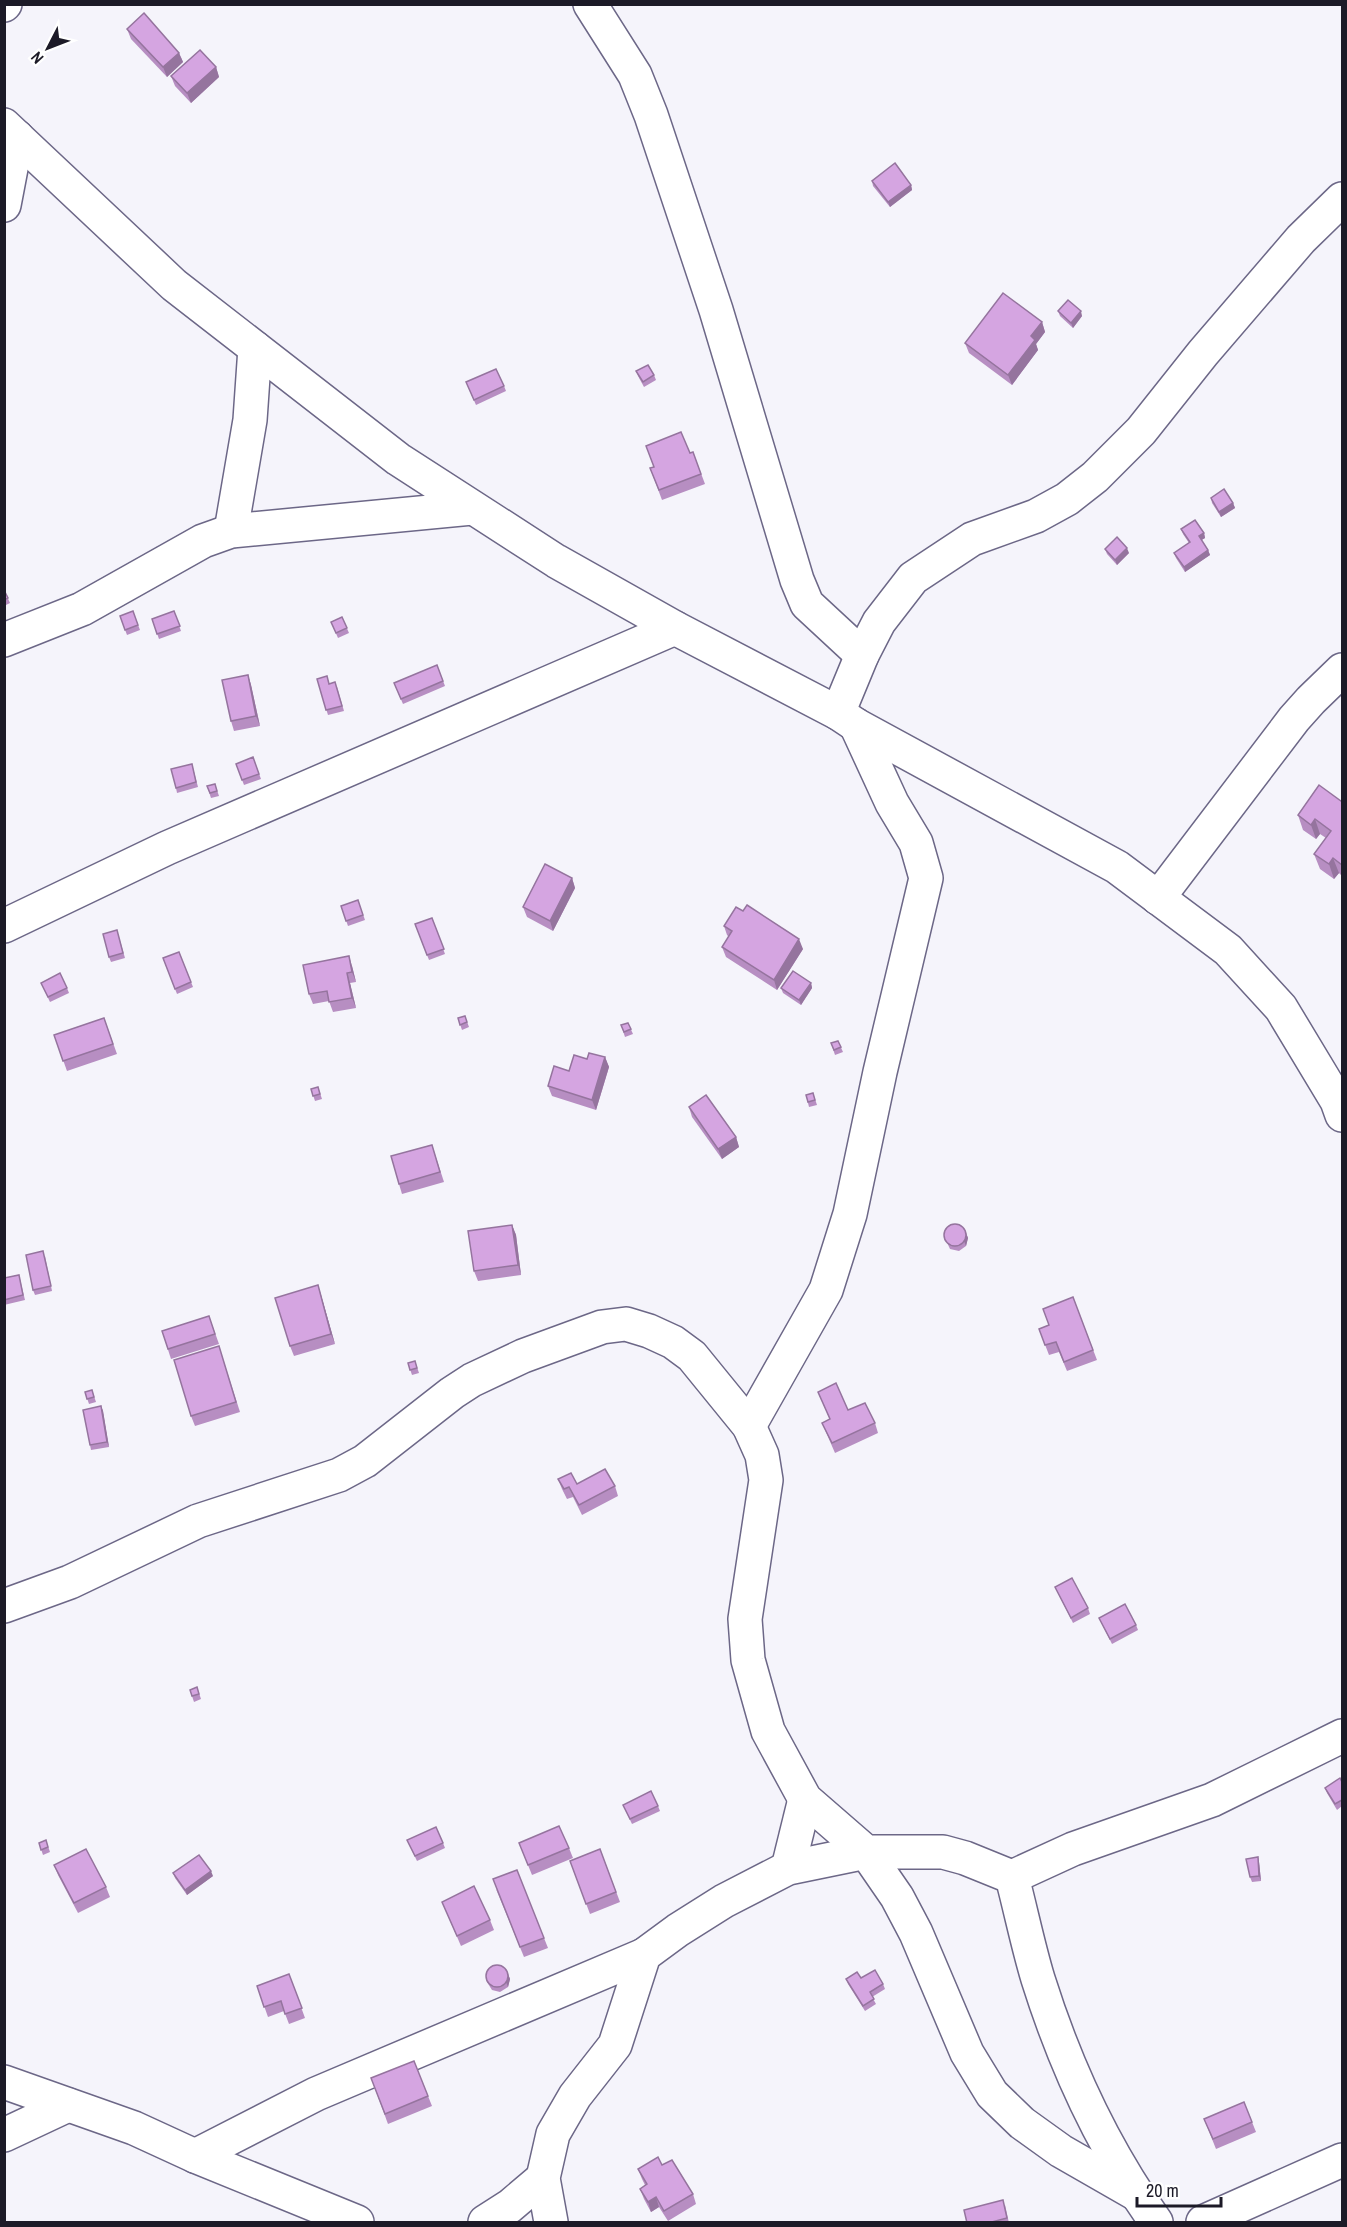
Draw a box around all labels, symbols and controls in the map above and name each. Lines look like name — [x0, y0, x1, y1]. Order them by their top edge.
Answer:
north arrow — [18, 18, 78, 78]
text: N — [26, 47, 48, 69]
scale bar — [1137, 2170, 1221, 2208]
text: 20 m — [1146, 2178, 1179, 2203]

